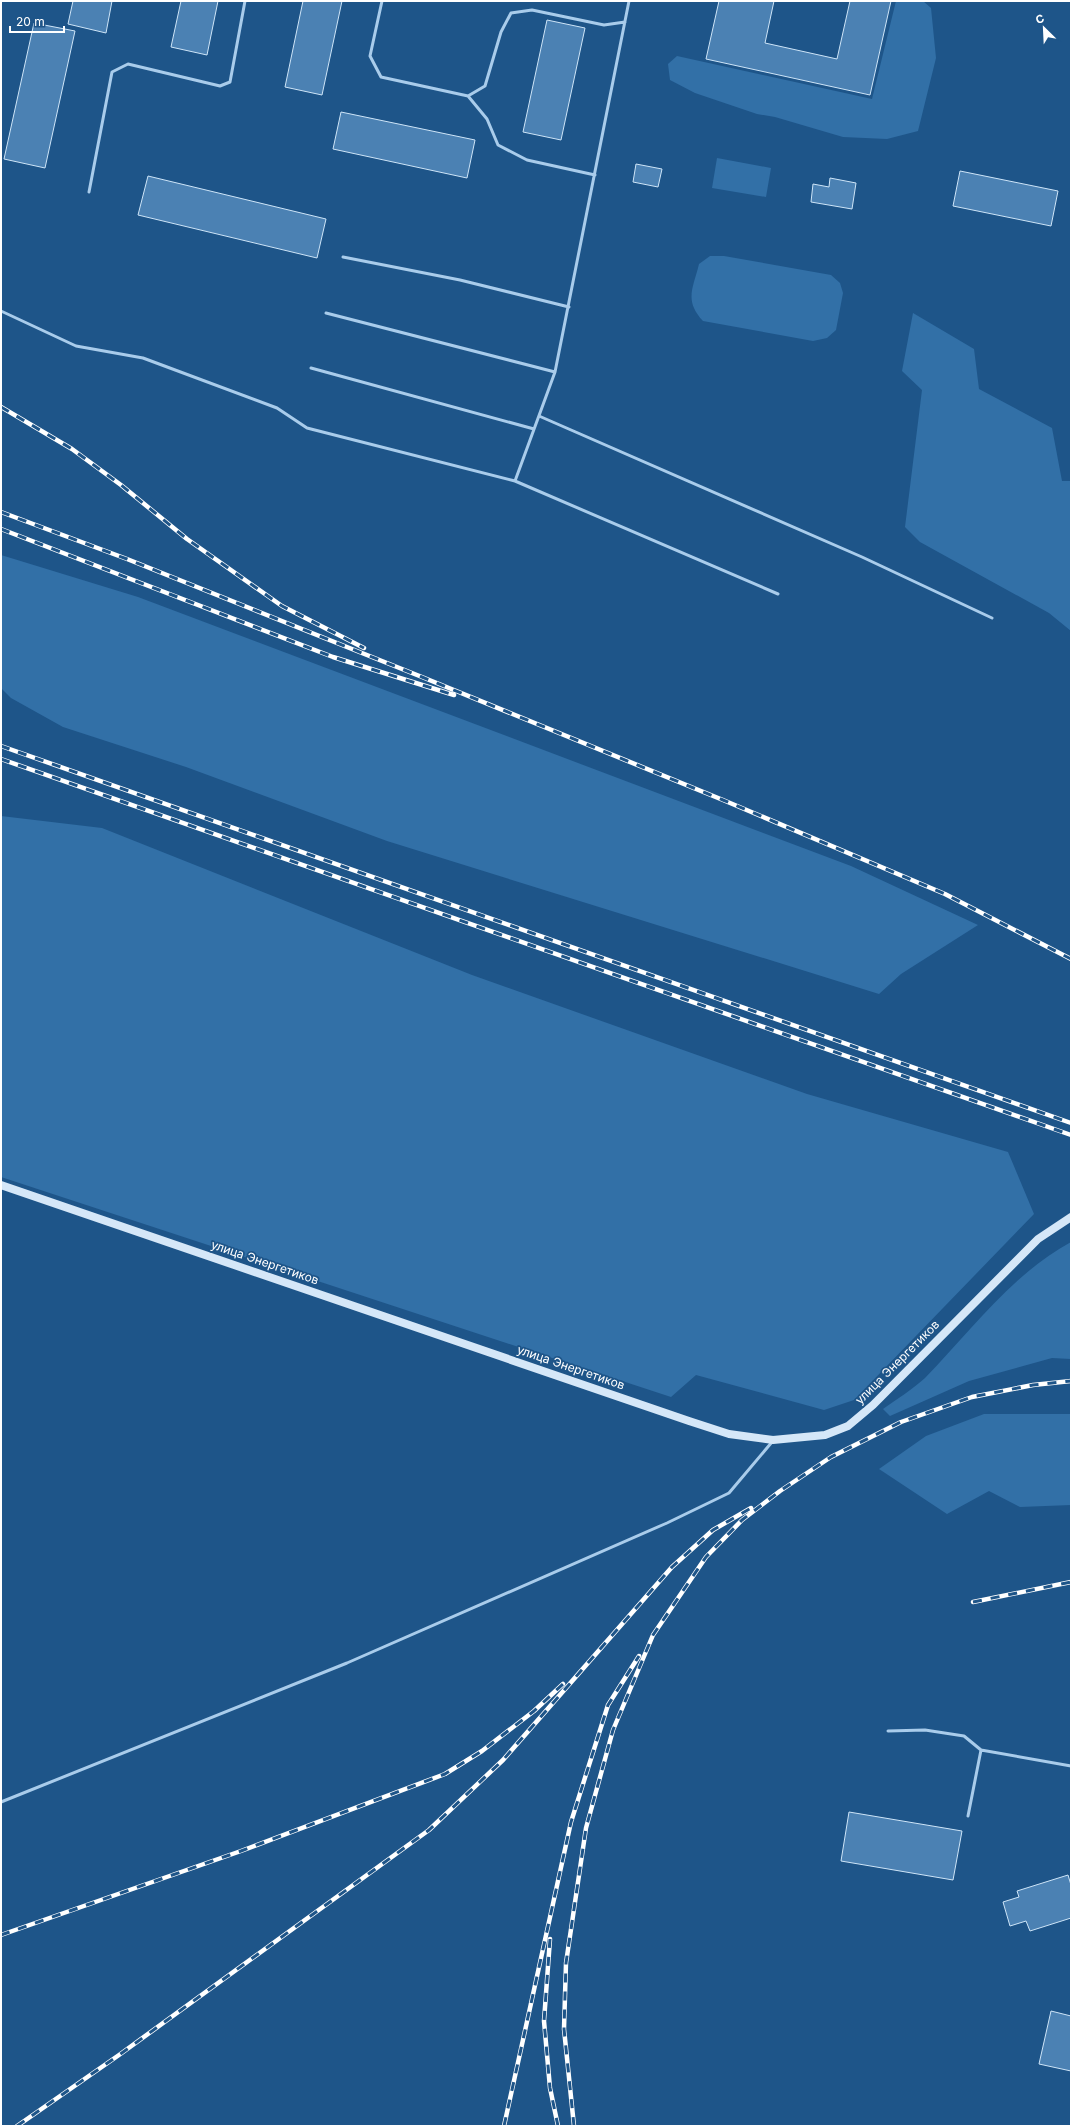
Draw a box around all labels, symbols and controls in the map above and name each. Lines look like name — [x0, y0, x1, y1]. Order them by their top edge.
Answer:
scale bar — [10, 8, 64, 34]
north arrow — [1024, 8, 1064, 48]
text: С — [1033, 11, 1046, 27]
text: 20 m — [16, 14, 45, 29]
street label: улица Энергетиков — [209, 1237, 321, 1288]
street label: улица Энергетиков — [852, 1317, 942, 1407]
street label: улица Энергетиков — [515, 1342, 627, 1393]

